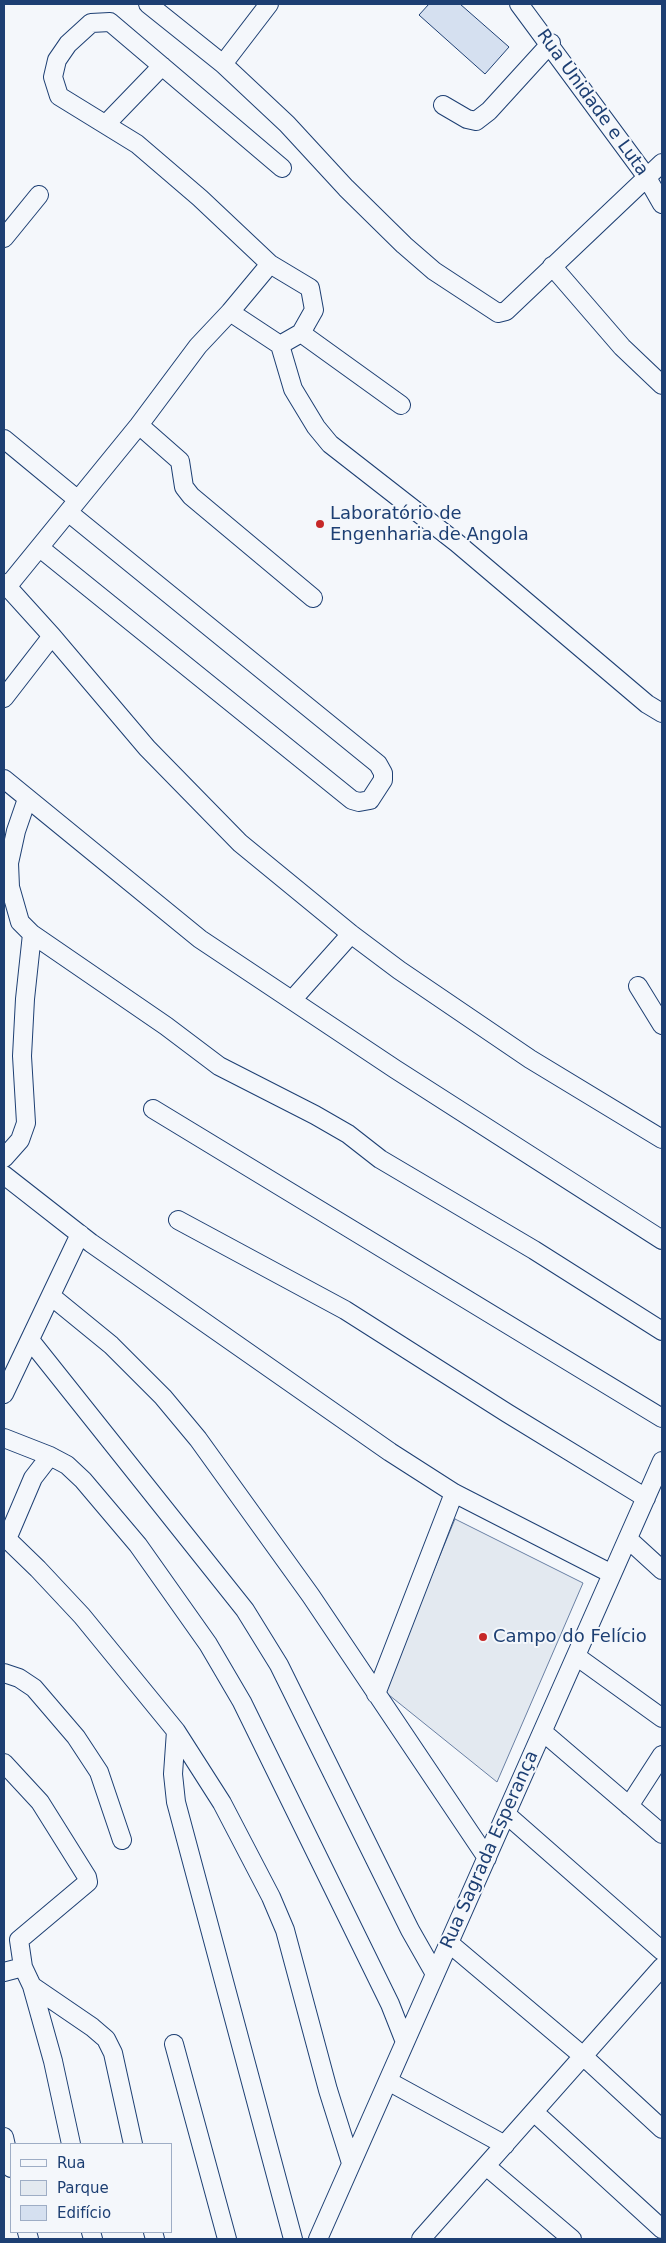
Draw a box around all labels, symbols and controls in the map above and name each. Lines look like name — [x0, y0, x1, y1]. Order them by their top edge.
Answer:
street label: Rua Unidade e Luta — [532, 25, 652, 181]
place label: Laboratório de Engenharia de Angola — [330, 503, 529, 546]
marker: Laboratório de Engenharia de Angola — [314, 518, 326, 530]
place label: Campo do Felício — [493, 1626, 647, 1648]
marker: Campo do Felício — [477, 1631, 489, 1643]
street label: Rua Sagrada Esperança — [437, 1748, 543, 1952]
legend — [10, 2143, 172, 2233]
text: Rua — [57, 2154, 85, 2172]
text: Parque — [57, 2179, 109, 2197]
text: Edifício — [57, 2204, 111, 2222]

